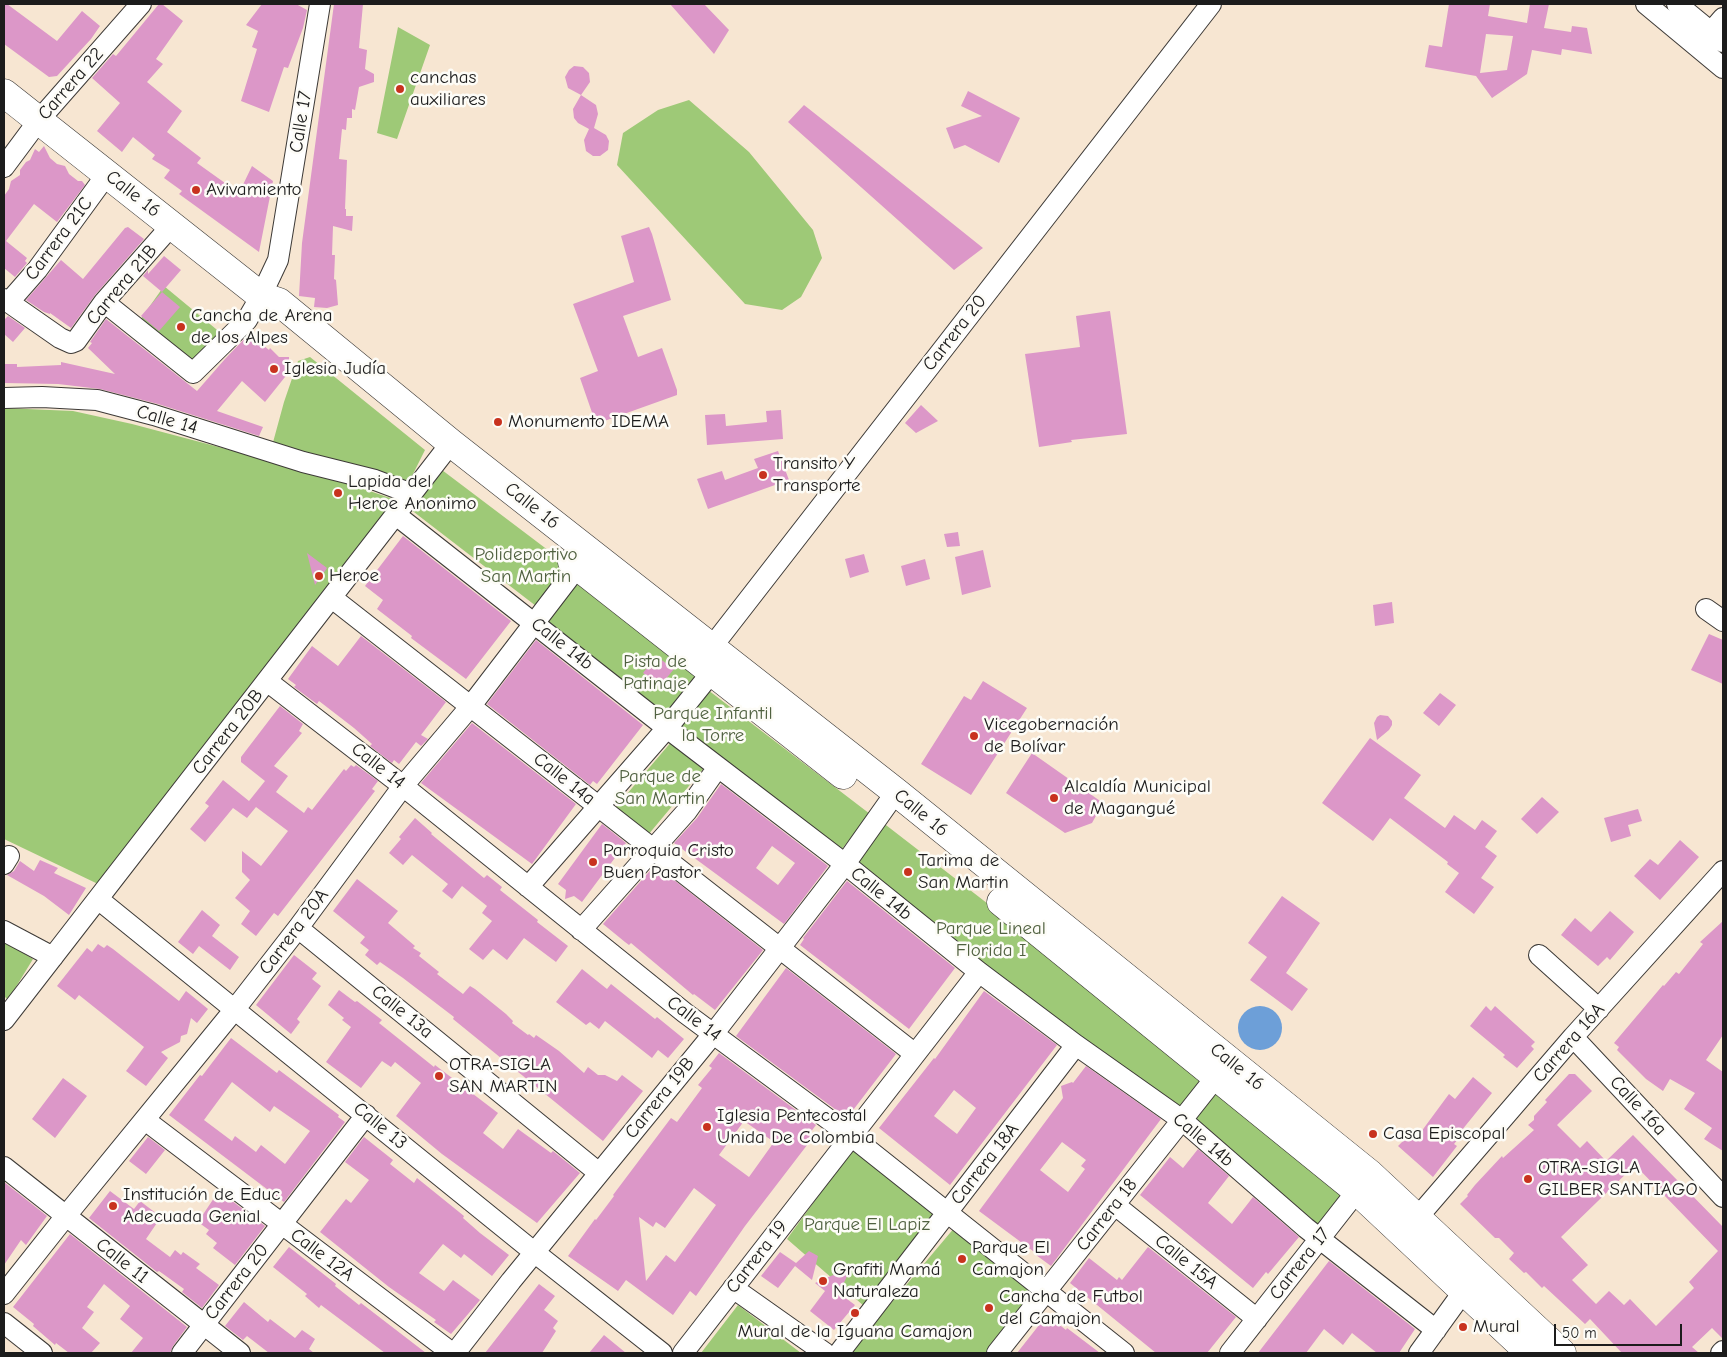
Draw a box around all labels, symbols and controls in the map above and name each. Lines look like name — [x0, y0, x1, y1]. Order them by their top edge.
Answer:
street label: Carrera 22 — [33, 43, 109, 125]
place label: canchas auxiliares — [410, 67, 486, 111]
marker: canchas auxiliares — [394, 83, 406, 95]
street label: Calle 17 — [285, 90, 317, 154]
street label: Calle 16 — [101, 165, 165, 223]
place label: Avivamiento — [206, 179, 302, 201]
marker: Avivamiento — [190, 184, 202, 196]
street label: Carrera 21C — [20, 193, 98, 285]
street label: Carrera 21B — [82, 240, 162, 330]
street label: Carrera 20 — [918, 290, 992, 376]
place label: Cancha de Arena de los Alpes — [191, 305, 332, 349]
marker: Cancha de Arena de los Alpes — [175, 321, 187, 333]
place label: Iglesia Judía — [284, 358, 386, 380]
marker: Iglesia Judía — [268, 363, 280, 375]
street label: Calle 14 — [134, 400, 200, 440]
place label: Monumento IDEMA — [508, 411, 669, 433]
marker: Monumento IDEMA — [492, 416, 504, 428]
place label: Transito Y Transporte — [773, 453, 860, 497]
marker: Transito Y Transporte — [757, 469, 769, 481]
place label: Lapida del Heroe Anonimo — [348, 471, 477, 515]
street label: Calle 16 — [500, 477, 564, 535]
marker: Lapida del Heroe Anonimo — [332, 487, 344, 499]
park label: Polideportivo San Martin — [475, 544, 577, 588]
place label: Heroe — [329, 565, 379, 587]
marker: Heroe — [313, 570, 325, 582]
street label: Calle 14b — [526, 613, 598, 675]
park label: Pista de Patinaje — [623, 651, 687, 695]
street label: Carrera 20B — [188, 685, 268, 779]
park label: Parque Infantil la Torre — [653, 703, 773, 747]
place label: Vicegobernación de Bolívar — [984, 714, 1119, 758]
marker: Vicegobernación de Bolívar — [968, 730, 980, 742]
street label: Calle 14 — [346, 738, 410, 794]
street label: Calle 14a — [529, 748, 599, 810]
park label: Parque de San Martin — [615, 766, 705, 810]
place label: Alcaldía Municipal de Magangué — [1064, 776, 1211, 820]
street label: Calle 16 — [889, 784, 953, 842]
marker: Alcaldía Municipal de Magangué — [1048, 792, 1060, 804]
place label: Parroquia Cristo Buen Pastor — [603, 840, 734, 884]
place label: Tarima de San Martin — [918, 850, 1009, 894]
marker: Parroquia Cristo Buen Pastor — [587, 856, 599, 868]
street label: Calle 14b — [846, 862, 916, 926]
marker: Tarima de San Martin — [902, 866, 914, 878]
street label: Carrera 20A — [254, 885, 334, 979]
park label: Parque Lineal Florida I — [936, 918, 1046, 962]
street label: Calle 13a — [367, 980, 437, 1044]
street label: Calle 14 — [662, 991, 726, 1047]
street label: Carrera 16A — [1528, 999, 1610, 1087]
street label: Calle 16 — [1205, 1038, 1269, 1096]
street label: Carrera 19B — [620, 1053, 700, 1143]
place label: OTRA-SIGLA SAN MARTIN — [449, 1054, 558, 1098]
marker: OTRA-SIGLA SAN MARTIN — [433, 1070, 445, 1082]
street label: Calle 16a — [1605, 1071, 1671, 1141]
street label: Calle 13 — [348, 1097, 412, 1155]
place label: Iglesia Pentecostal Unida De Colombia — [717, 1105, 875, 1149]
street label: Calle 14b — [1168, 1108, 1238, 1172]
street label: Carrera 18A — [946, 1119, 1024, 1209]
marker: Iglesia Pentecostal Unida De Colombia — [701, 1121, 713, 1133]
place label: Casa Episcopal — [1383, 1123, 1505, 1145]
marker: Casa Episcopal — [1367, 1128, 1379, 1140]
place label: OTRA-SIGLA GILBER SANTIAGO — [1538, 1157, 1698, 1201]
marker: OTRA-SIGLA GILBER SANTIAGO — [1522, 1173, 1534, 1185]
street label: Carrera 18 — [1071, 1174, 1143, 1256]
place label: Institución de Educ Adecuada Genial — [123, 1184, 280, 1228]
marker: Institución de Educ Adecuada Genial — [107, 1200, 119, 1212]
park label: Parque El Lapiz — [804, 1214, 930, 1236]
street label: Carrera 19 — [721, 1216, 793, 1298]
street label: Carrera 17 — [1265, 1223, 1335, 1305]
street label: Calle 12A — [286, 1224, 358, 1286]
street label: Calle 15A — [1150, 1230, 1222, 1294]
street label: Calle 11 — [91, 1233, 153, 1289]
place label: Parque El Camajon — [972, 1237, 1050, 1281]
street label: Carrera 20 — [200, 1239, 274, 1325]
marker: Parque El Camajon — [956, 1253, 968, 1265]
place label: Grafiti Mamá Naturaleza — [833, 1259, 941, 1303]
marker: Grafiti Mamá Naturaleza — [817, 1275, 829, 1287]
place label: Cancha de Futbol del Camajon — [999, 1286, 1143, 1330]
marker: Cancha de Futbol del Camajon — [983, 1302, 995, 1314]
marker: Mural de la Iguana Camajon — [849, 1307, 861, 1319]
scale bar — [1557, 1314, 1684, 1346]
place label: Mural — [1473, 1316, 1520, 1338]
place label: Mural de la Iguana Camajon — [737, 1321, 973, 1343]
marker: Mural — [1457, 1321, 1469, 1333]
text: 50 m — [1562, 1324, 1597, 1342]

